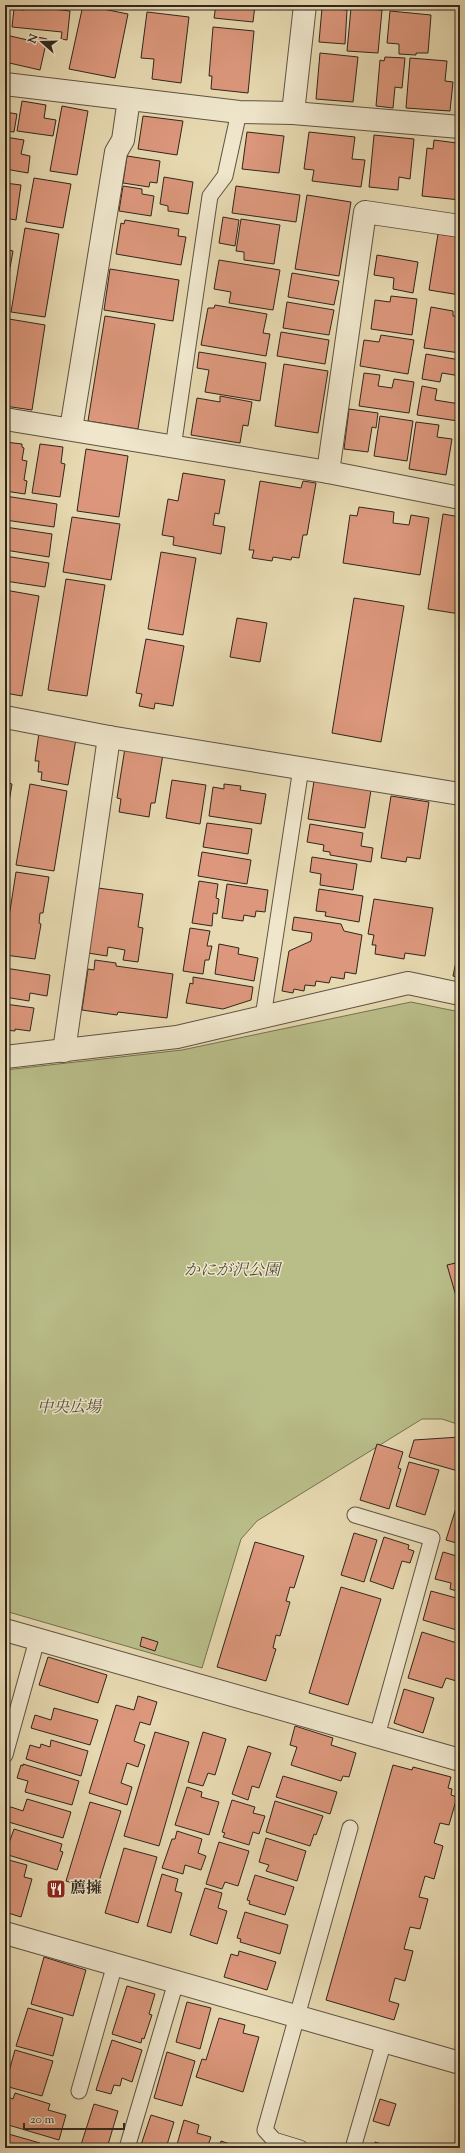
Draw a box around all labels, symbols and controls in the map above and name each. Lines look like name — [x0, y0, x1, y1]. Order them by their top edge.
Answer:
north arrow — [22, 22, 62, 62]
text: N — [24, 32, 43, 47]
park label: かにが沢公園 — [184, 1260, 283, 1283]
park label: 中央広場 — [37, 1397, 103, 1420]
restaurant icon: 薦擁 — [45, 1878, 67, 1900]
place label: 薦擁 — [70, 1878, 102, 1901]
scale bar — [24, 2105, 124, 2131]
text: 20 m — [30, 2111, 55, 2129]

